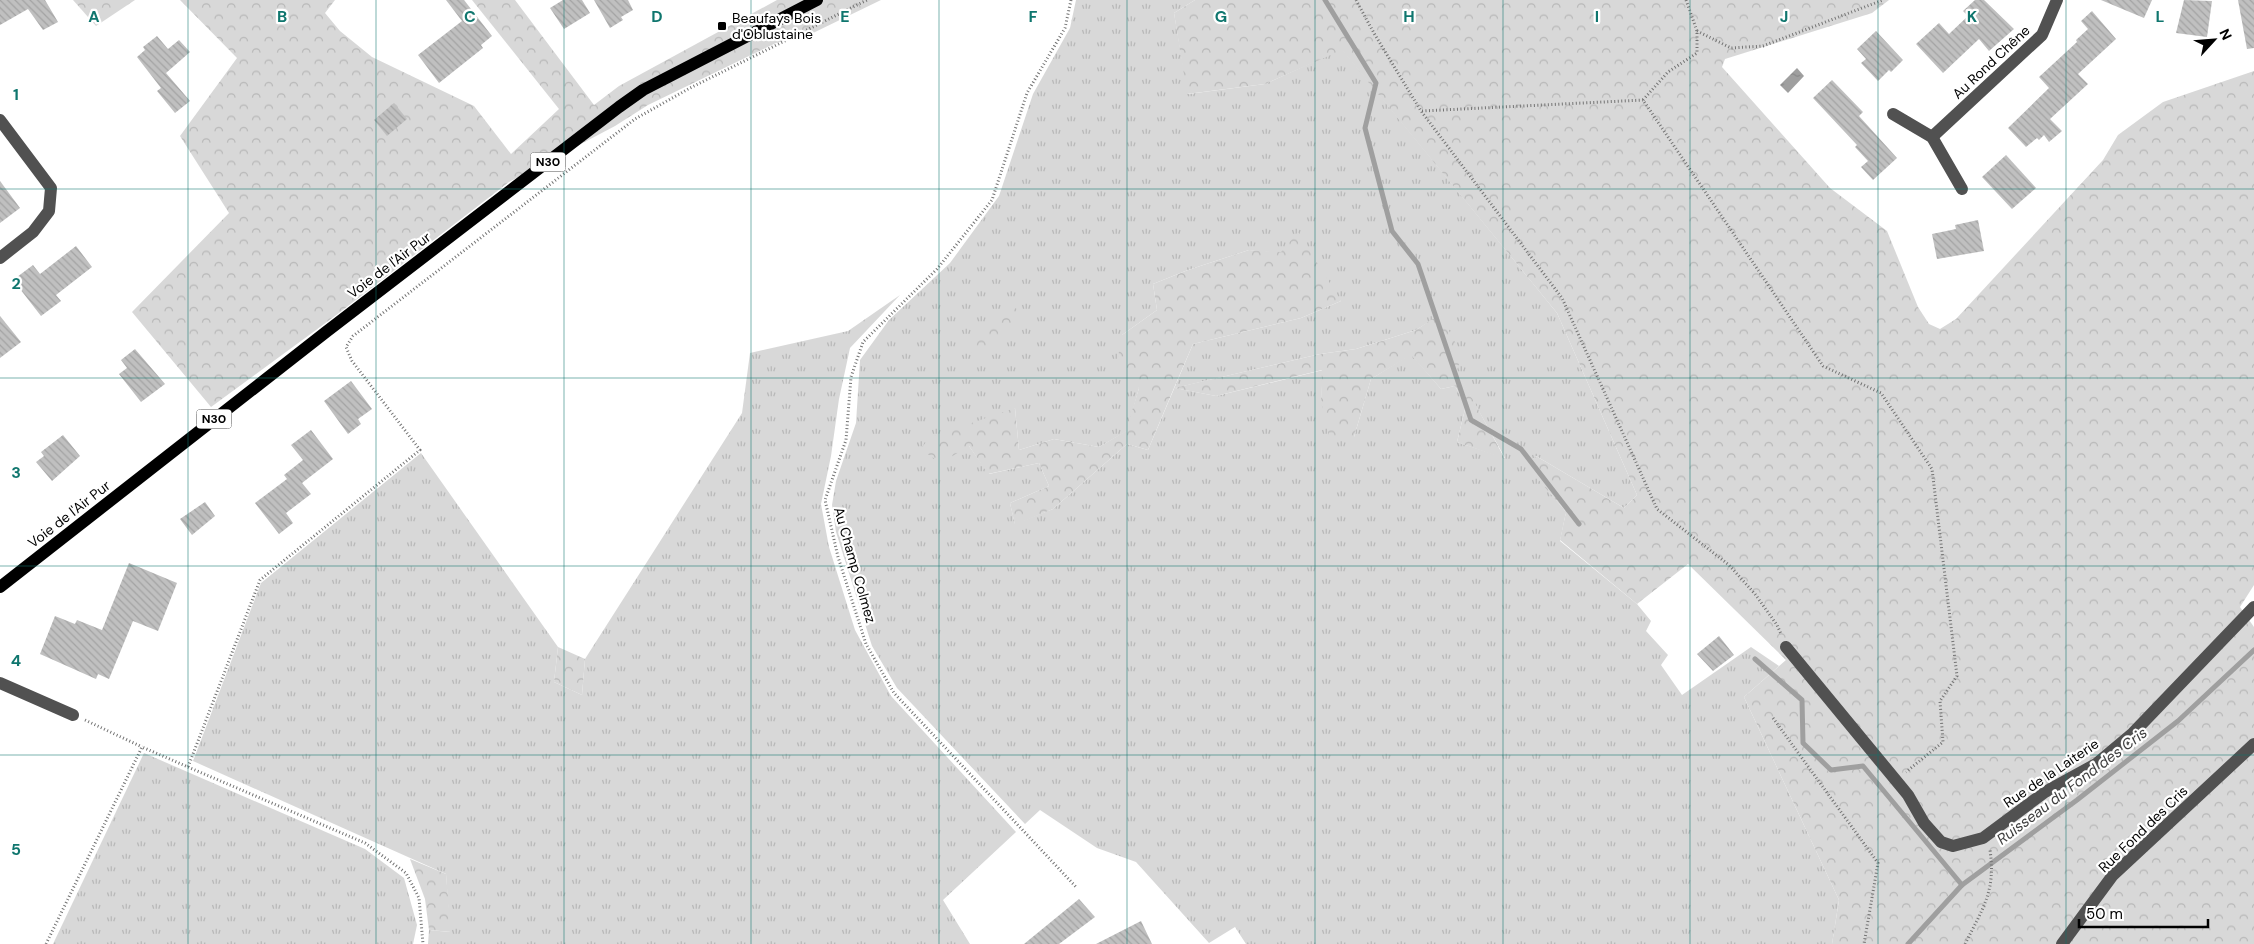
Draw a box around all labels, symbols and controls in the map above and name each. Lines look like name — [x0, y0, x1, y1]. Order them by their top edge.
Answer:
text: A — [88, 6, 100, 27]
text: B — [277, 6, 287, 27]
text: C — [464, 6, 476, 27]
text: D — [651, 6, 663, 27]
text: E — [840, 6, 850, 27]
text: F — [1029, 6, 1038, 27]
text: G — [1215, 6, 1227, 27]
text: H — [1403, 6, 1415, 27]
text: I — [1595, 6, 1599, 27]
text: J — [1780, 6, 1788, 27]
text: K — [1967, 6, 1978, 27]
text: L — [2156, 6, 2165, 27]
place label: Beaufays Bois d'Oblustaine — [732, 9, 821, 43]
north arrow — [2189, 15, 2239, 65]
marker: Beaufays Bois d'Oblustaine — [716, 20, 728, 32]
street label: Au Rond Chêne — [1948, 21, 2034, 103]
text: N — [2215, 26, 2236, 43]
text: 1 — [13, 84, 19, 105]
road number: N30 — [530, 152, 566, 172]
street label: Voie de l'Air Pur — [344, 228, 434, 302]
text: 2 — [11, 273, 21, 294]
road number: N30 — [196, 409, 232, 428]
text: 3 — [11, 462, 21, 483]
street label: Voie de l'Air Pur — [24, 476, 114, 552]
street label: Au Champ Colmez — [830, 505, 880, 625]
text: 4 — [11, 650, 21, 671]
water label: Ruisseau du Fond des Cris — [1993, 723, 2151, 849]
street label: Rue de la Laiterie — [2000, 734, 2102, 812]
street label: Rue Fond des Cris — [2095, 782, 2191, 876]
text: 5 — [11, 839, 21, 860]
scale bar — [2079, 896, 2208, 928]
text: 50 m — [2086, 904, 2123, 924]

